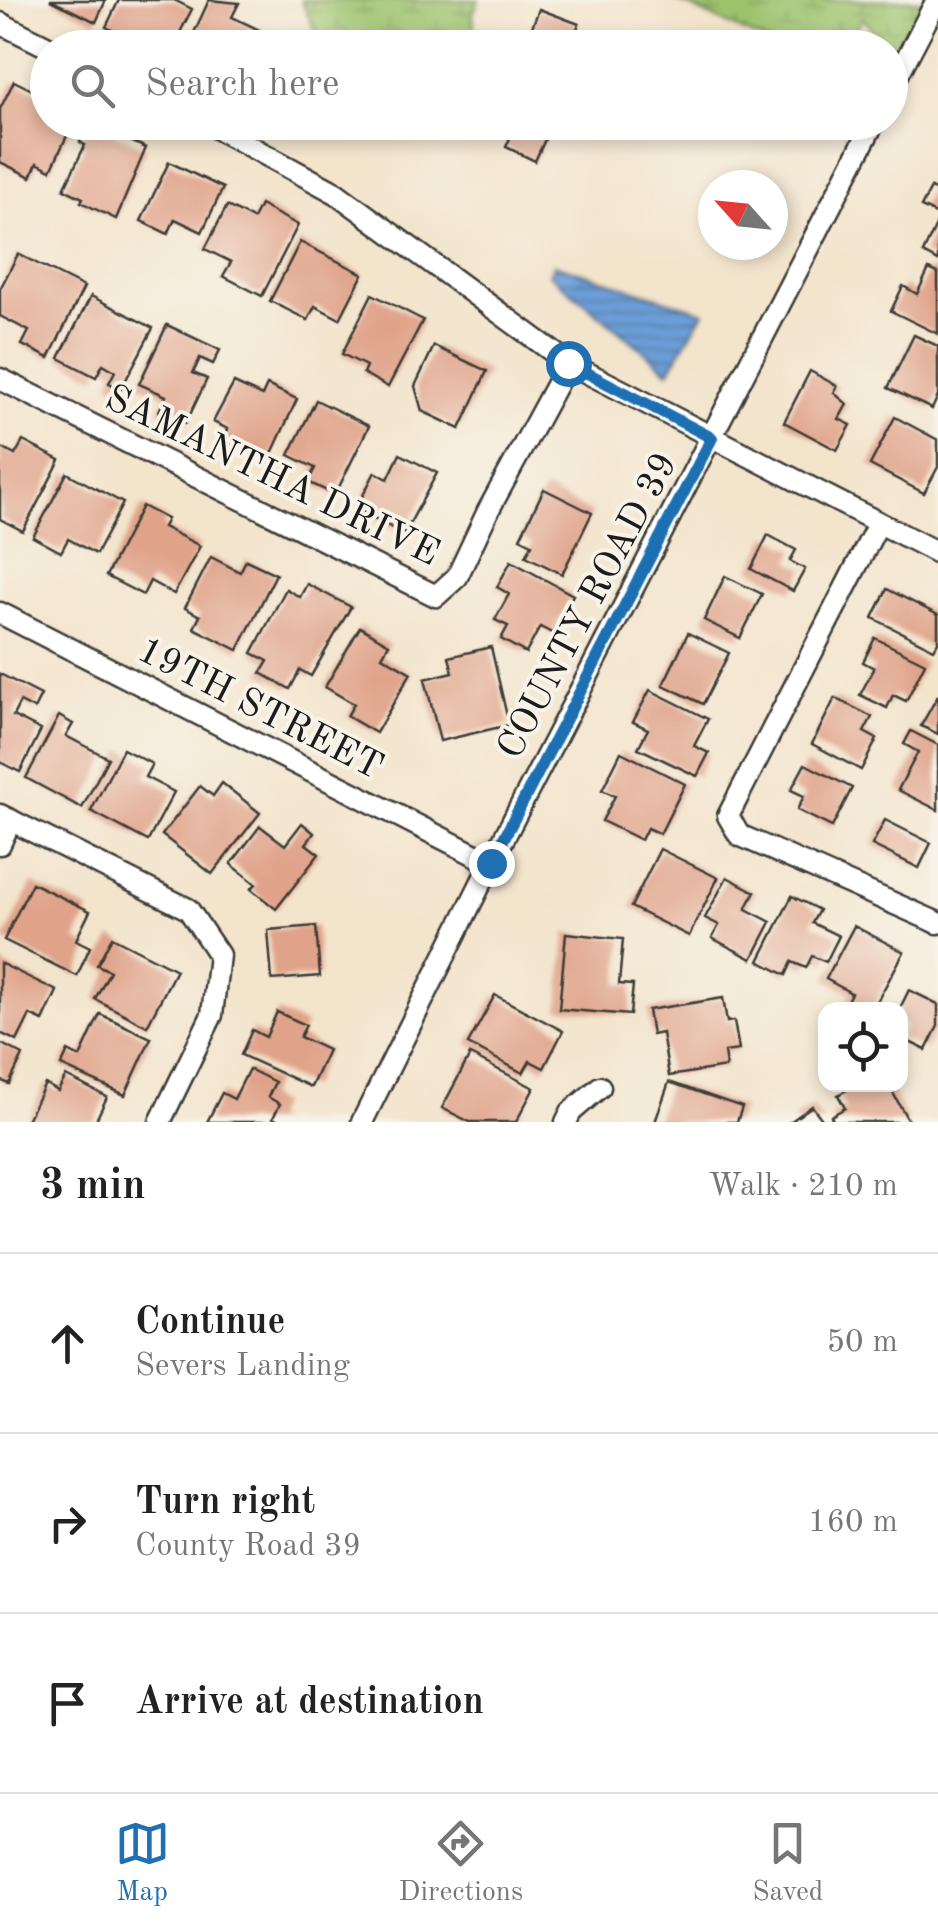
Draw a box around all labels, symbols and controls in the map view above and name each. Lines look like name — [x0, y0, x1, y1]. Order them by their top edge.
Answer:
search box — [30, 30, 908, 140]
icon: search — [65, 58, 120, 113]
text: Search here — [145, 66, 340, 104]
north arrow — [698, 170, 788, 260]
route start — [546, 341, 592, 387]
street label: SAMANTHA DRIVE — [99, 379, 444, 574]
street label: COUNTY ROAD 39 — [492, 447, 685, 766]
street label: 19TH STREET — [131, 632, 388, 788]
route end — [469, 841, 515, 887]
map controls — [818, 1002, 908, 1092]
button: locate — [818, 1002, 908, 1092]
text: 3 min — [40, 1166, 146, 1208]
text: Walk · 210 m — [708, 1171, 898, 1203]
text: Continue — [135, 1304, 285, 1342]
icon: ahead — [40, 1316, 95, 1371]
text: 50 m — [827, 1327, 898, 1359]
text: Severs Landing — [135, 1351, 350, 1383]
text: Turn right — [135, 1484, 315, 1522]
icon: right — [40, 1496, 95, 1551]
text: 160 m — [808, 1507, 898, 1539]
text: County Road 39 — [135, 1531, 361, 1563]
icon: arrive — [40, 1676, 95, 1731]
text: Arrive at destination — [135, 1684, 484, 1722]
tab: Map — [115, 1816, 170, 1911]
tab: Directions — [399, 1816, 523, 1911]
tab: Saved — [752, 1816, 823, 1911]

